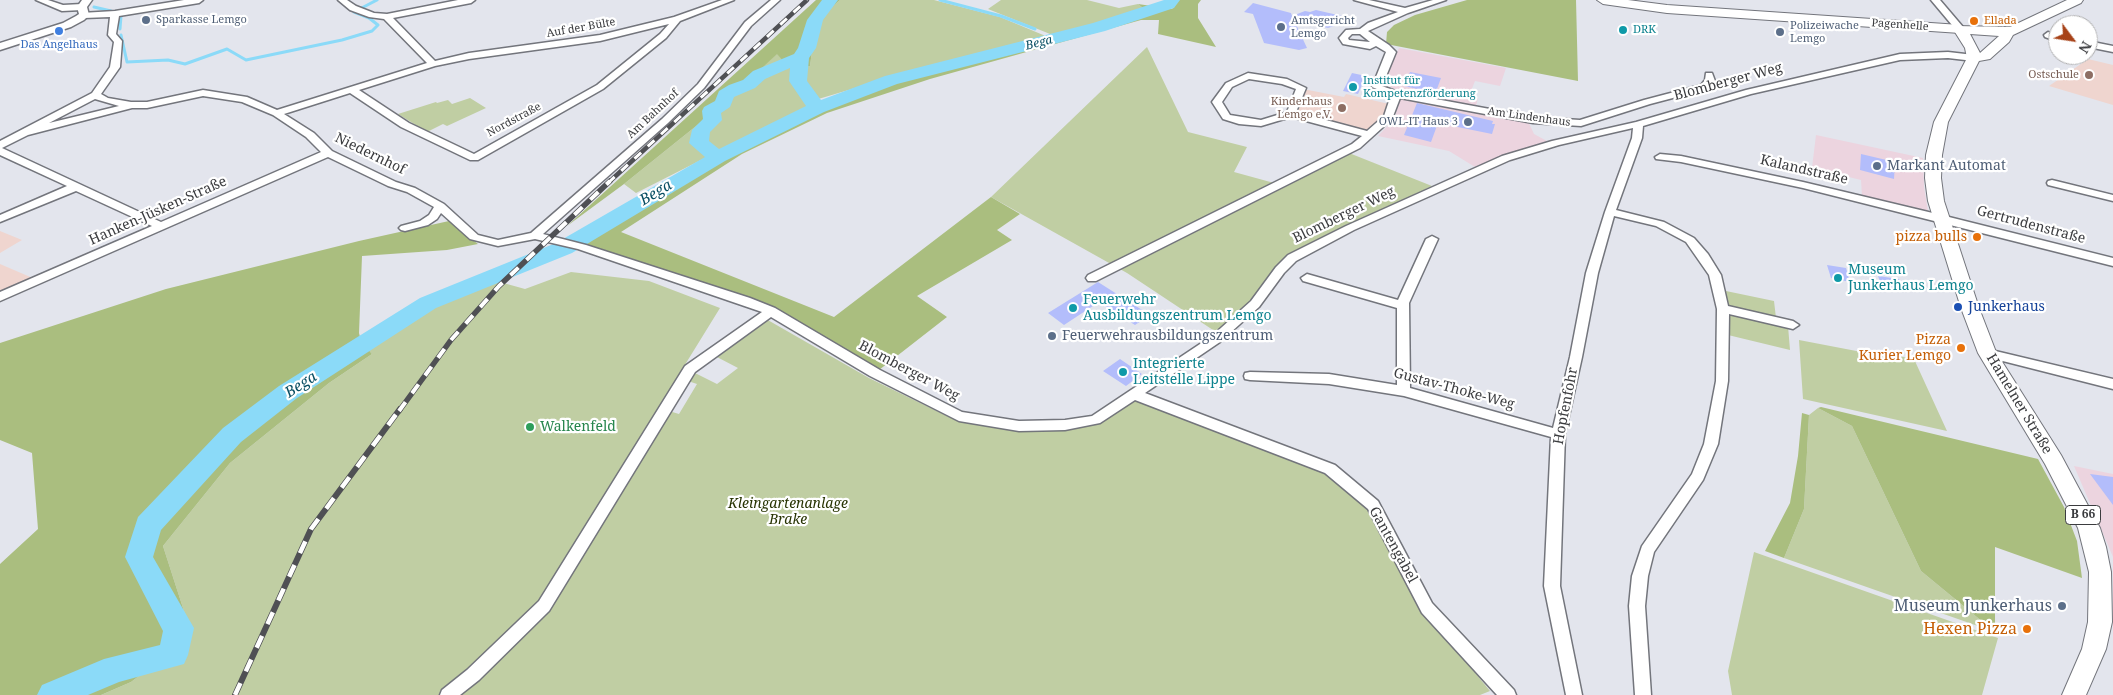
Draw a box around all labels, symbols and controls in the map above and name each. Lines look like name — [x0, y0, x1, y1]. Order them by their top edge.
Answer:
place label: Sparkasse Lemgo — [156, 13, 247, 27]
marker: Sparkasse Lemgo — [140, 14, 152, 26]
place label: Amtsgericht Lemgo — [1291, 14, 1355, 40]
place label: Ellada — [1984, 14, 2017, 28]
street label: Auf der Bülte — [546, 15, 616, 41]
marker: Ellada — [1968, 15, 1980, 27]
north arrow — [2048, 15, 2098, 65]
street label: Pagenhelle — [1871, 16, 1929, 34]
place label: Polizeiwache Lemgo — [1790, 19, 1859, 45]
marker: Amtsgericht Lemgo — [1275, 21, 1287, 33]
place label: DRK — [1633, 23, 1656, 37]
marker: DRK — [1617, 24, 1629, 36]
marker: Das Angelhaus — [53, 25, 65, 37]
marker: Polizeiwache Lemgo — [1774, 26, 1786, 38]
water label: Bega — [1024, 33, 1054, 53]
place label: Das Angelhaus — [20, 38, 98, 52]
text: N — [2074, 38, 2096, 57]
street label: Blomberger Weg — [1672, 59, 1784, 105]
place label: Ostschule — [2028, 68, 2079, 82]
marker: Ostschule — [2083, 69, 2095, 81]
place label: Institut für Kompetenzförderung — [1363, 74, 1476, 100]
marker: Institut für Kompetenzförderung — [1347, 81, 1359, 93]
street label: Am Bahnhof — [624, 87, 682, 141]
place label: Kinderhaus Lemgo e.V. — [1271, 95, 1332, 121]
street label: Nordstraße — [485, 100, 543, 140]
marker: Kinderhaus Lemgo e.V. — [1336, 102, 1348, 114]
street label: Am Lindenhaus — [1487, 105, 1571, 129]
place label: OWL-IT Haus 3 — [1379, 115, 1458, 129]
marker: OWL-IT Haus 3 — [1462, 116, 1474, 128]
street label: Niedernhof — [332, 130, 408, 178]
street label: Kalandstraße — [1758, 152, 1850, 188]
place label: Markant Automat — [1887, 158, 2006, 174]
marker: Markant Automat — [1871, 160, 1883, 172]
street label: Hanken-Jüsken-Straße — [87, 173, 229, 249]
water label: Bega — [637, 176, 675, 210]
street label: Blomberger Weg — [1290, 183, 1398, 247]
street label: Gertrudenstraße — [1975, 202, 2087, 248]
place label: pizza bulls — [1896, 229, 1967, 245]
marker: pizza bulls — [1971, 231, 1983, 243]
place label: Museum Junkerhaus Lemgo — [1848, 262, 1974, 294]
marker: Museum Junkerhaus Lemgo — [1832, 272, 1844, 284]
place label: Feuerwehr Ausbildungszentrum Lemgo — [1083, 292, 1272, 324]
place label: Junkerhaus — [1968, 299, 2045, 315]
marker: Junkerhaus — [1952, 301, 1964, 313]
marker: Feuerwehr Ausbildungszentrum Lemgo — [1067, 302, 1079, 314]
place label: Feuerwehrausbildungszentrum — [1062, 328, 1273, 344]
marker: Feuerwehrausbildungszentrum — [1046, 330, 1058, 342]
place label: Pizza Kurier Lemgo — [1859, 332, 1951, 364]
street label: Blomberger Weg — [856, 337, 962, 405]
marker: Pizza Kurier Lemgo — [1955, 342, 1967, 354]
street label: Hamelner Straße — [1982, 351, 2056, 457]
place label: Integrierte Leitstelle Lippe — [1133, 356, 1235, 388]
street label: Gustav-Thoke-Weg — [1392, 365, 1516, 413]
marker: Integrierte Leitstelle Lippe — [1117, 366, 1129, 378]
street label: Hopfenfohr — [1550, 366, 1582, 446]
water label: Bega — [282, 368, 320, 402]
place label: Walkenfeld — [540, 419, 616, 435]
marker: Walkenfeld — [524, 421, 536, 433]
park label: Kleingartenanlage Brake — [728, 496, 848, 528]
street label: Gantengabel — [1365, 504, 1421, 586]
road number: B 66 — [2066, 506, 2100, 524]
place label: Museum Junkerhaus — [1894, 596, 2052, 616]
marker: Museum Junkerhaus — [2056, 600, 2068, 612]
place label: Hexen Pizza — [1923, 619, 2017, 639]
marker: Hexen Pizza — [2021, 623, 2033, 635]

